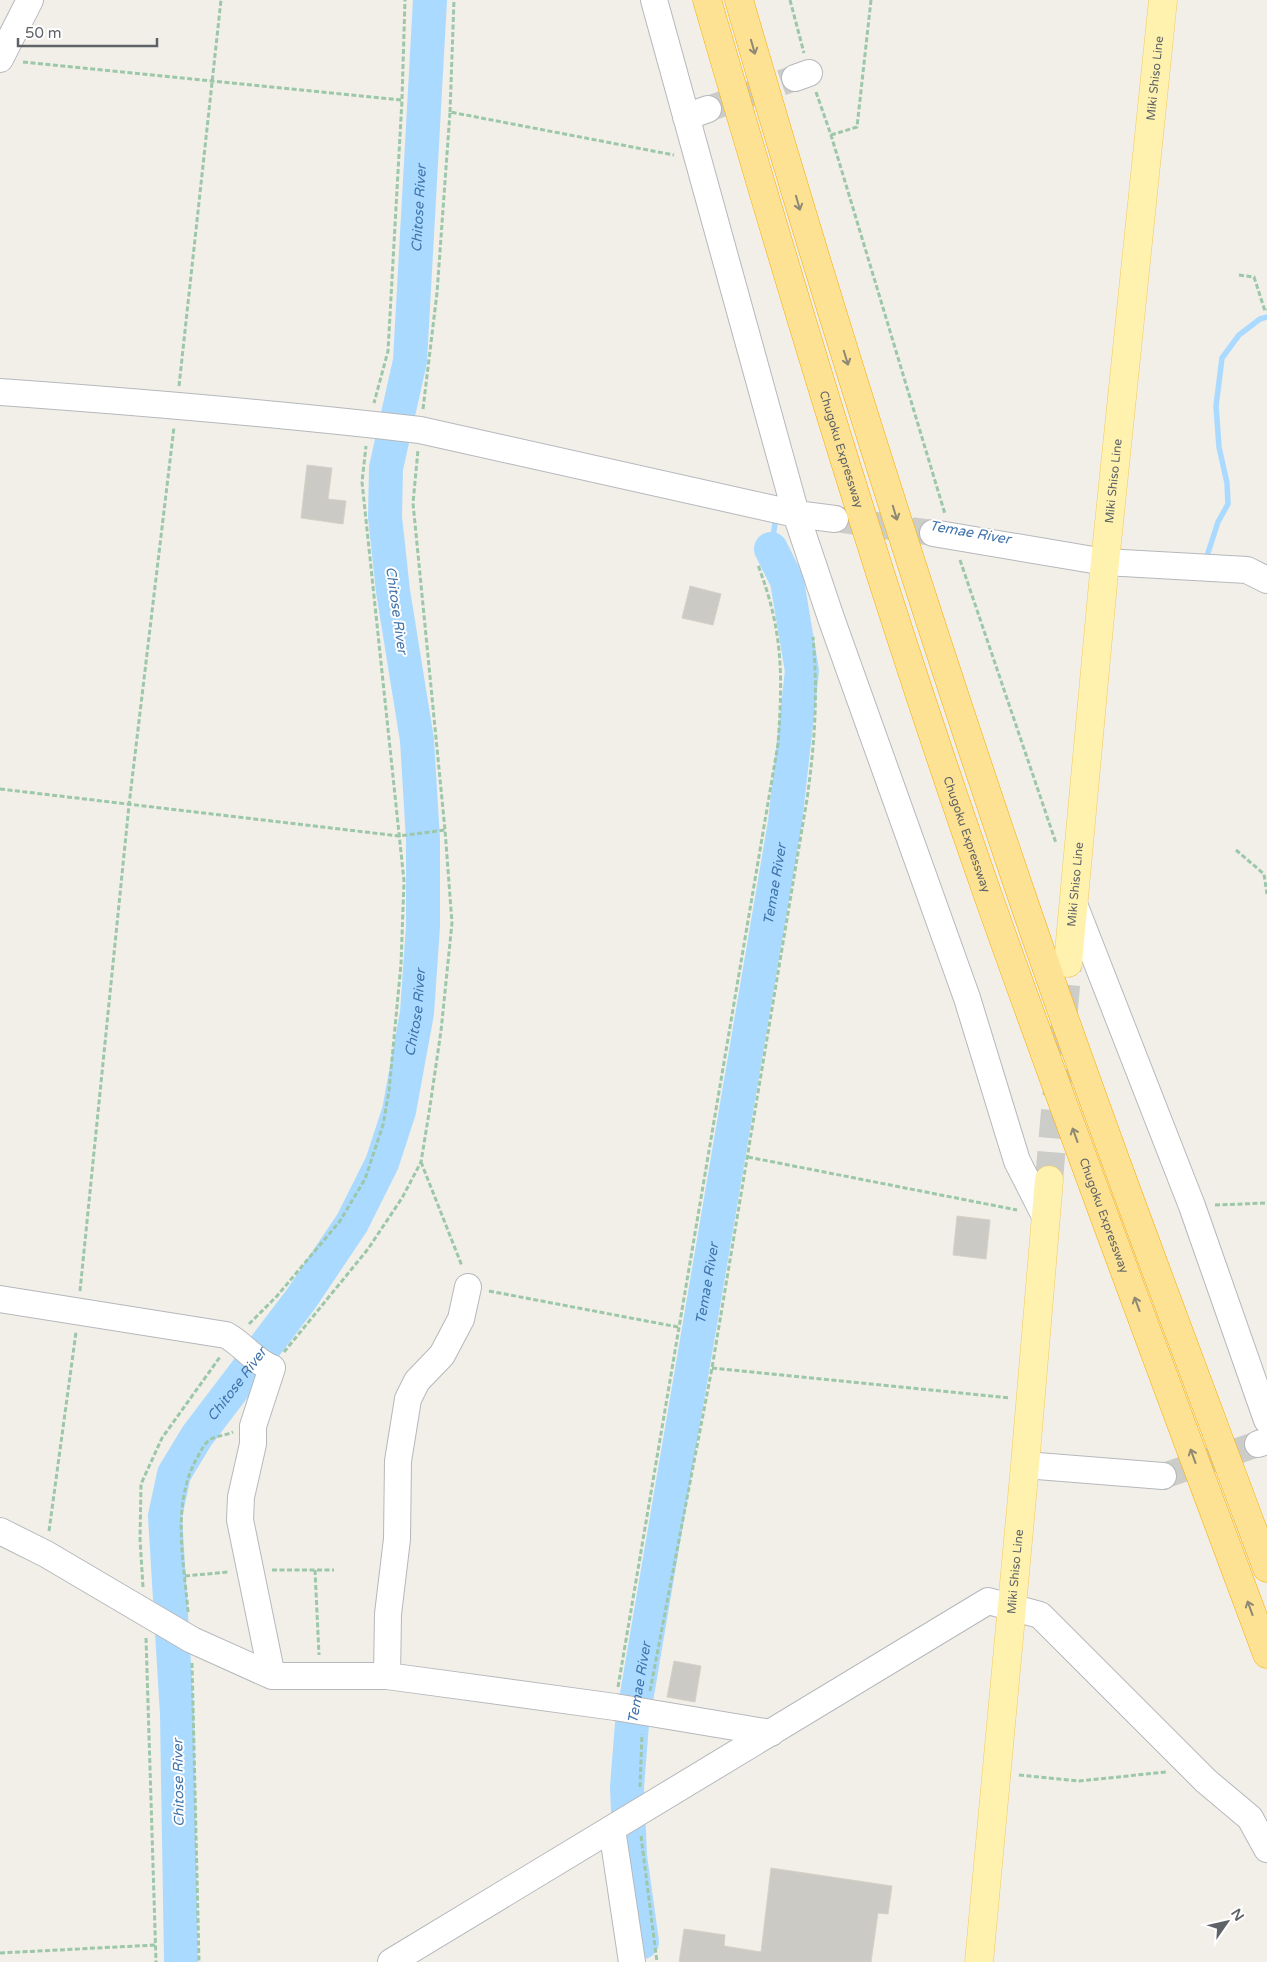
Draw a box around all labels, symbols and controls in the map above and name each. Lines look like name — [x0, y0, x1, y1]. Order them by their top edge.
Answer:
scale bar — [18, 15, 156, 47]
text: 50 m — [25, 24, 62, 42]
street label: Miki Shiso Line — [1144, 35, 1166, 121]
one-way arrow — [748, 38, 758, 54]
water label: Chitose River — [408, 162, 430, 253]
one-way arrow — [793, 195, 803, 211]
one-way arrow — [841, 350, 851, 366]
street label: Chugoku Expressway — [817, 389, 866, 510]
street label: Miki Shiso Line — [1102, 438, 1125, 524]
one-way arrow — [890, 505, 900, 521]
water label: Temae River — [928, 517, 1013, 548]
water label: Chitose River — [382, 565, 411, 656]
street label: Chugoku Expressway — [940, 775, 994, 895]
water label: Temae River — [760, 841, 790, 926]
street label: Miki Shiso Line — [1064, 841, 1086, 927]
water label: Chitose River — [401, 967, 429, 1058]
one-way arrow — [1070, 1127, 1079, 1143]
street label: Chugoku Expressway — [1076, 1156, 1132, 1276]
water label: Temae River — [692, 1240, 723, 1325]
one-way arrow — [1131, 1296, 1140, 1311]
water label: Chitose River — [203, 1343, 271, 1425]
one-way arrow — [1188, 1449, 1197, 1464]
street label: Miki Shiso Line — [1004, 1529, 1026, 1615]
one-way arrow — [1245, 1601, 1254, 1616]
water label: Temae River — [624, 1639, 655, 1725]
water label: Chitose River — [169, 1737, 188, 1827]
north arrow — [1202, 1897, 1252, 1947]
text: N — [1227, 1906, 1248, 1924]

